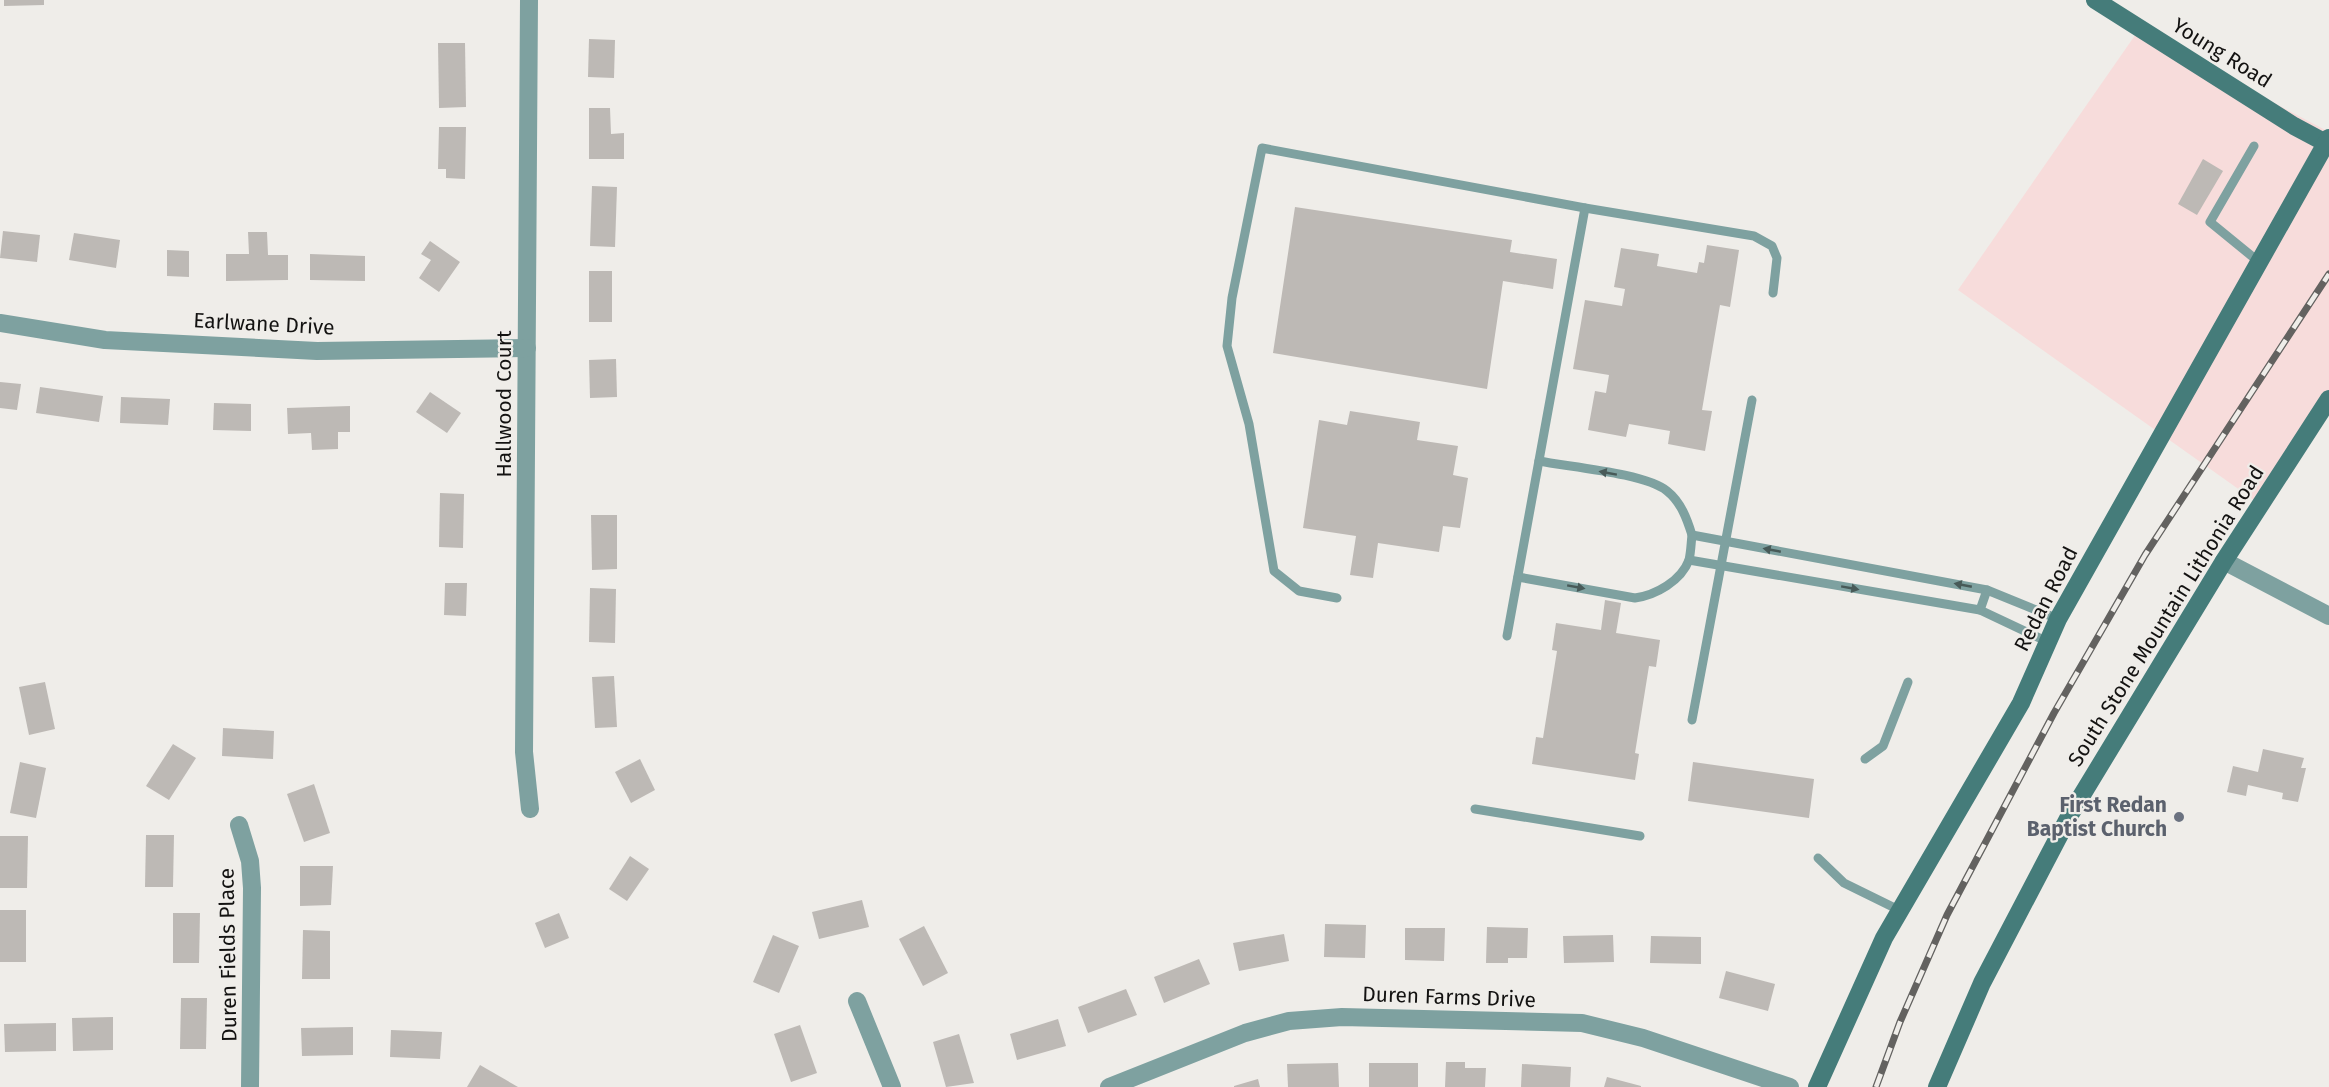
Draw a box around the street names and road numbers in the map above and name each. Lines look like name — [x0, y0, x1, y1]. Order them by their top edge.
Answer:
street label: Young Road — [2168, 12, 2276, 94]
street label: Earlwane Drive — [193, 307, 335, 341]
street label: Hallwood Court — [491, 330, 517, 478]
street label: South Stone Mountain Lithonia Road — [2062, 461, 2270, 771]
street label: Redan Road — [2009, 542, 2083, 656]
street label: Duren Fields Place — [213, 868, 243, 1042]
street label: Duren Farms Drive — [1362, 981, 1536, 1013]

